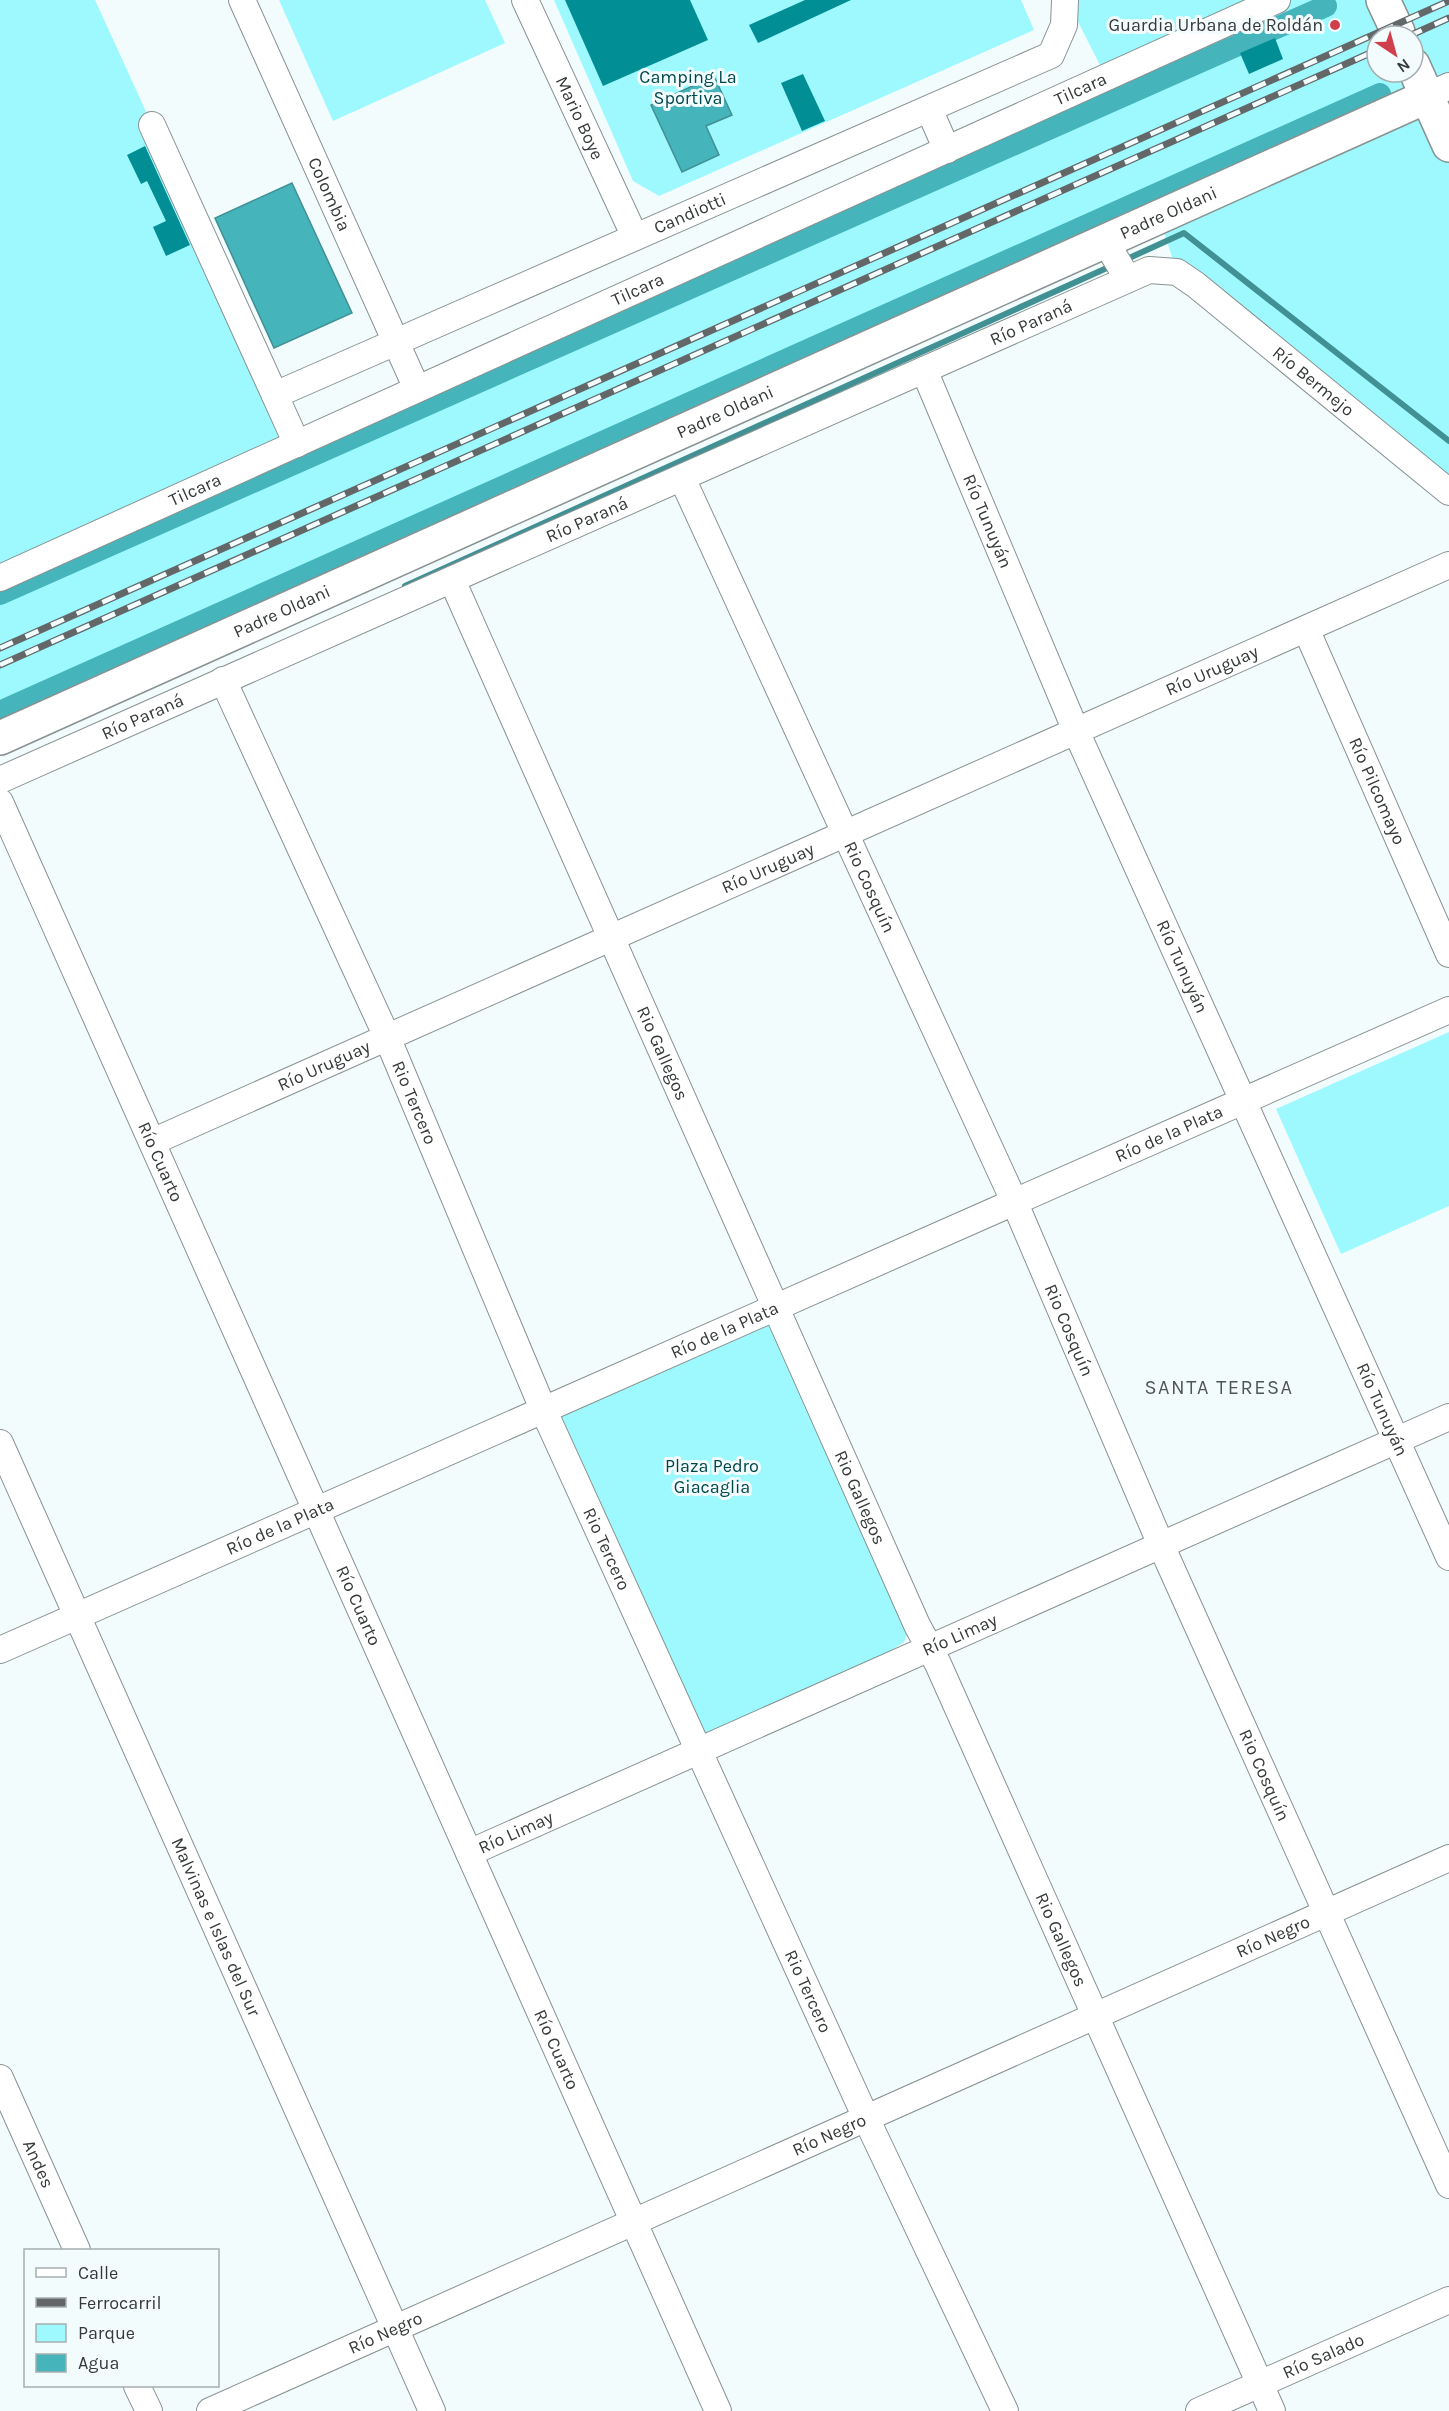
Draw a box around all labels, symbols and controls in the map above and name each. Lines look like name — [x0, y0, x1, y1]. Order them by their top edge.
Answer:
place label: Guardia Urbana de Roldán — [1108, 14, 1323, 36]
marker: Guardia Urbana de Roldán — [1328, 18, 1342, 32]
north arrow — [1365, 24, 1425, 84]
text: N — [1393, 55, 1414, 77]
park label: Camping La Sportiva — [639, 66, 737, 109]
street label: Tilcara — [1051, 68, 1110, 110]
street label: Mario Boye — [551, 73, 609, 163]
street label: Colombia — [303, 154, 356, 235]
street label: Padre Oldani — [1116, 181, 1220, 244]
street label: Candiotti — [650, 188, 729, 239]
street label: Tilcara — [608, 268, 667, 311]
street label: Río Paraná — [986, 295, 1076, 350]
street label: Río Bermejo — [1268, 341, 1359, 421]
street label: Padre Oldani — [673, 381, 777, 443]
street label: Tilcara — [165, 468, 225, 511]
street label: Río Tunuyán — [958, 471, 1017, 572]
street label: Río Paraná — [542, 492, 631, 547]
street label: Padre Oldani — [230, 580, 334, 643]
street label: Río Uruguay — [1162, 640, 1262, 701]
street label: Río Paraná — [98, 689, 187, 745]
street label: Río Pilcomayo — [1344, 734, 1411, 848]
street label: Río Uruguay — [718, 838, 818, 898]
street label: Rio Cosquín — [839, 838, 900, 936]
street label: Río Tunuyán — [1152, 916, 1213, 1017]
street label: Rio Gallegos — [632, 1003, 693, 1104]
street label: Río Uruguay — [274, 1035, 374, 1096]
street label: Rio Tercero — [387, 1057, 442, 1148]
street label: Río de la Plata — [1112, 1100, 1226, 1167]
street label: Río Cuarto — [133, 1118, 188, 1205]
street label: Rio Cosquín — [1040, 1280, 1099, 1380]
street label: Río de la Plata — [667, 1297, 782, 1363]
street label: Río Tunuyán — [1352, 1359, 1413, 1460]
district label: SANTA TERESA — [1144, 1376, 1294, 1399]
street label: Rio Gallegos — [830, 1447, 891, 1548]
park label: Plaza Pedro Giacaglia — [665, 1455, 759, 1498]
street label: Río de la Plata — [223, 1493, 337, 1560]
street label: Rio Tercero — [578, 1504, 635, 1594]
street label: Río Cuarto — [331, 1562, 386, 1649]
street label: Río Limay — [919, 1608, 1001, 1661]
street label: Rio Cosquín — [1234, 1726, 1295, 1825]
street label: Río Limay — [475, 1806, 557, 1858]
street label: Malvinas e Islas del Sur — [167, 1834, 266, 2020]
street label: Rio Gallegos — [1031, 1889, 1092, 1990]
street label: Río Negro — [1233, 1911, 1313, 1963]
street label: Rio Tercero — [780, 1946, 837, 2036]
street label: Río Cuarto — [529, 2006, 584, 2093]
street label: Río Negro — [789, 2109, 870, 2161]
street label: Andes — [18, 2136, 59, 2191]
legend — [24, 2249, 219, 2387]
text: Calle — [78, 2262, 118, 2284]
text: Ferrocarril — [78, 2292, 162, 2314]
street label: Río Negro — [345, 2307, 426, 2359]
text: Parque — [78, 2322, 135, 2344]
street label: Río Salado — [1279, 2328, 1367, 2383]
text: Agua — [78, 2352, 119, 2374]

